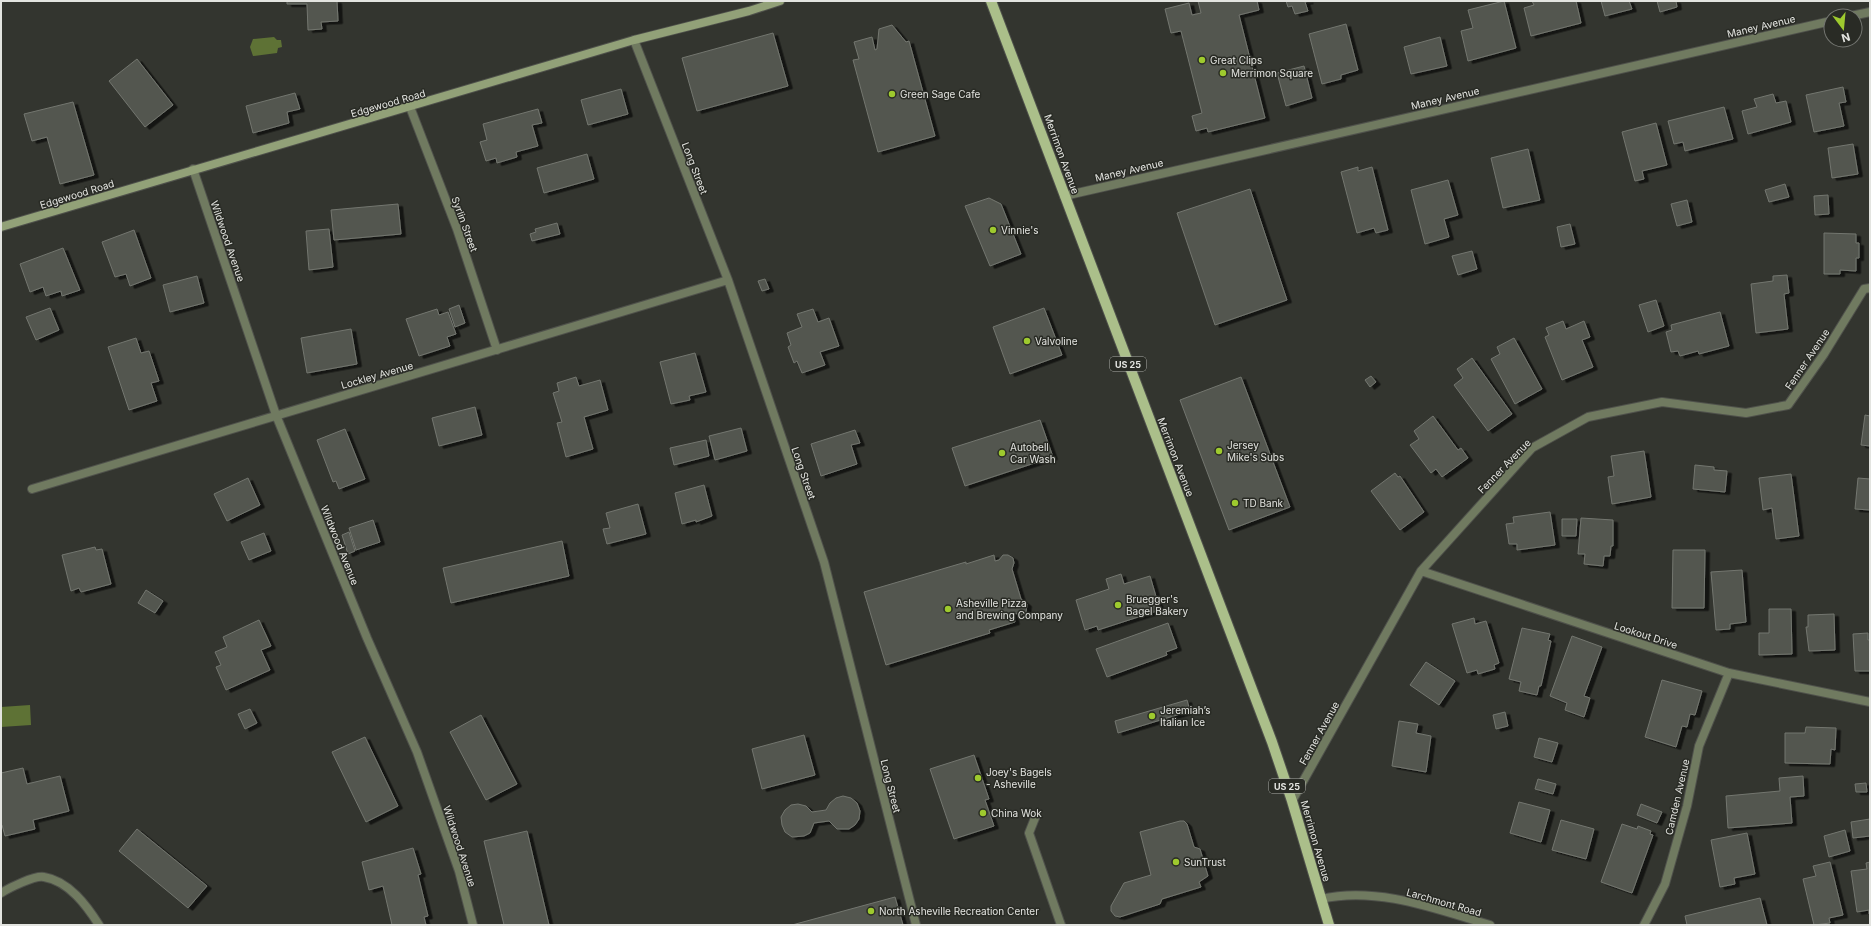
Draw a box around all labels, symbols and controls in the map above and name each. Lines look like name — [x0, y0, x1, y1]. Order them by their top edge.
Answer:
north arrow — [1823, 8, 1863, 48]
street label: Maney Avenue — [1726, 12, 1796, 40]
text: N — [1840, 30, 1852, 45]
place label: Great Clips — [1210, 54, 1262, 66]
marker: Great Clips — [1197, 55, 1207, 65]
place label: Merrimon Square — [1231, 67, 1313, 79]
marker: Merrimon Square — [1218, 68, 1228, 78]
street label: Maney Avenue — [1410, 84, 1480, 112]
street label: Edgewood Road — [349, 87, 427, 119]
place label: Green Sage Cafe — [900, 88, 981, 100]
marker: Green Sage Cafe — [887, 89, 897, 99]
street label: Merrimon Avenue — [1042, 113, 1082, 196]
street label: Long Street — [680, 140, 711, 196]
street label: Maney Avenue — [1094, 156, 1164, 184]
street label: Edgewood Road — [38, 177, 116, 211]
street label: Syrlin Street — [449, 195, 481, 254]
street label: Wildwood Avenue — [209, 199, 248, 283]
place label: Vinnie's — [1001, 224, 1039, 236]
marker: Vinnie's — [988, 225, 998, 235]
street label: Fenner Avenue — [1782, 326, 1832, 392]
place label: Valvoline — [1035, 335, 1078, 347]
marker: Valvoline — [1022, 336, 1032, 346]
road number: US 25 — [1110, 357, 1146, 371]
street label: Lockley Avenue — [340, 359, 415, 391]
street label: Merrimon Avenue — [1155, 416, 1197, 498]
street label: Fenner Avenue — [1475, 436, 1533, 496]
place label: Jersey Mike's Subs — [1227, 439, 1284, 463]
place label: Autobell Car Wash — [1010, 441, 1056, 465]
street label: Long Street — [789, 445, 819, 502]
marker: Jersey Mike's Subs — [1214, 446, 1224, 456]
marker: Autobell Car Wash — [997, 448, 1007, 458]
place label: TD Bank — [1243, 497, 1284, 509]
marker: TD Bank — [1230, 498, 1240, 508]
street label: Wildwood Avenue — [319, 503, 362, 587]
place label: Bruegger's Bagel Bakery — [1126, 593, 1189, 617]
place label: Asheville Pizza and Brewing Company — [956, 597, 1063, 621]
marker: Bruegger's Bagel Bakery — [1113, 600, 1123, 610]
marker: Asheville Pizza and Brewing Company — [943, 604, 953, 614]
street label: Lookout Drive — [1613, 619, 1679, 651]
street label: Fenner Avenue — [1297, 699, 1341, 767]
place label: Jeremiah’s Italian Ice — [1160, 704, 1211, 728]
marker: Jeremiah’s Italian Ice — [1147, 711, 1157, 721]
street label: Long Street — [879, 758, 904, 815]
street label: Camden Avenue — [1662, 758, 1692, 836]
place label: Joey's Bagels - Asheville — [986, 766, 1052, 790]
marker: Joey's Bagels - Asheville — [973, 773, 983, 783]
road number: US 25 — [1269, 779, 1305, 793]
street label: Merrimon Avenue — [1299, 799, 1333, 883]
street label: Wildwood Avenue — [441, 804, 479, 888]
place label: China Wok — [991, 807, 1042, 819]
marker: China Wok — [978, 808, 988, 818]
place label: SunTrust — [1184, 856, 1226, 868]
marker: SunTrust — [1171, 857, 1181, 867]
street label: Larchmont Road — [1405, 886, 1483, 918]
place label: North Asheville Recreation Center — [879, 905, 1039, 917]
marker: North Asheville Recreation Center — [866, 906, 876, 916]

